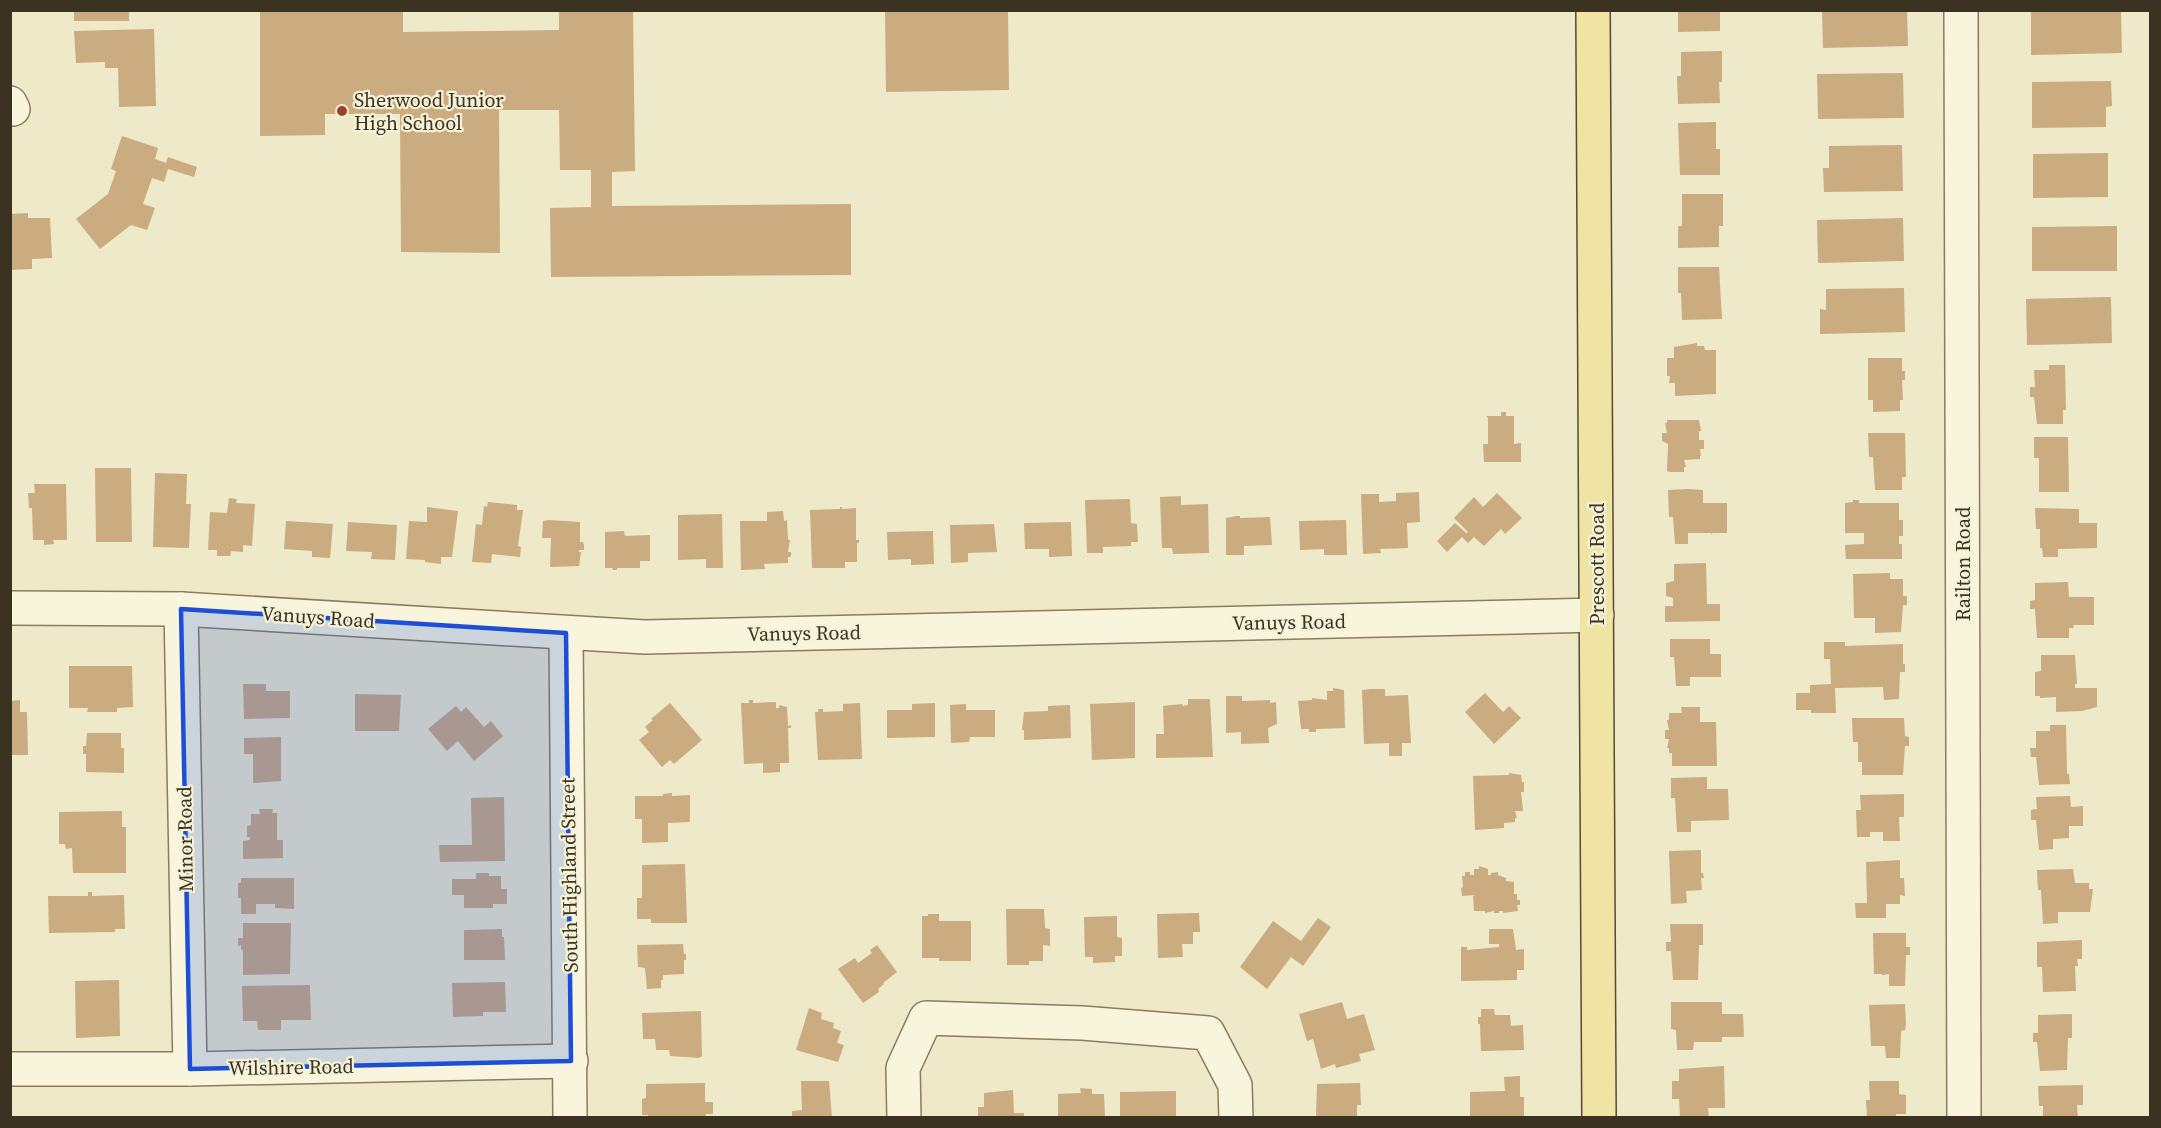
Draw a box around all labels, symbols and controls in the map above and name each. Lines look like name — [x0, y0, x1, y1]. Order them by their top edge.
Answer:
place label: Sherwood Junior High School — [354, 86, 504, 137]
marker: Sherwood Junior High School — [335, 104, 349, 118]
street label: Prescott Road — [1583, 502, 1611, 625]
street label: Railton Road — [1949, 506, 1977, 621]
street label: Vanuys Road — [260, 599, 376, 635]
street label: Vanuys Road — [1232, 607, 1347, 637]
street label: Vanuys Road — [747, 618, 862, 648]
street label: South Highland Street — [553, 777, 585, 973]
street label: Minor Road — [170, 785, 200, 892]
street label: Wilshire Road — [228, 1052, 355, 1082]

